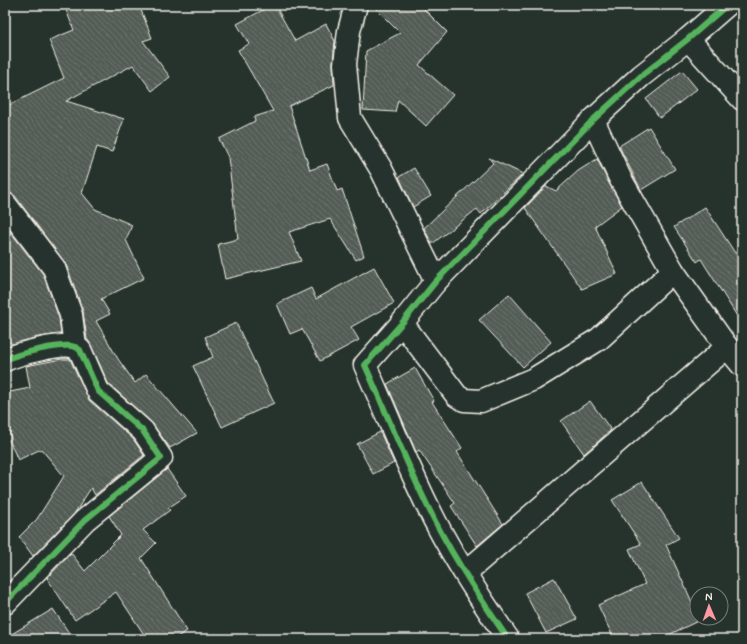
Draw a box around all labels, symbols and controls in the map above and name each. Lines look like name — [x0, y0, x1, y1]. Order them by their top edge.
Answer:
north arrow — [689, 586, 729, 626]
text: N — [705, 590, 713, 604]

